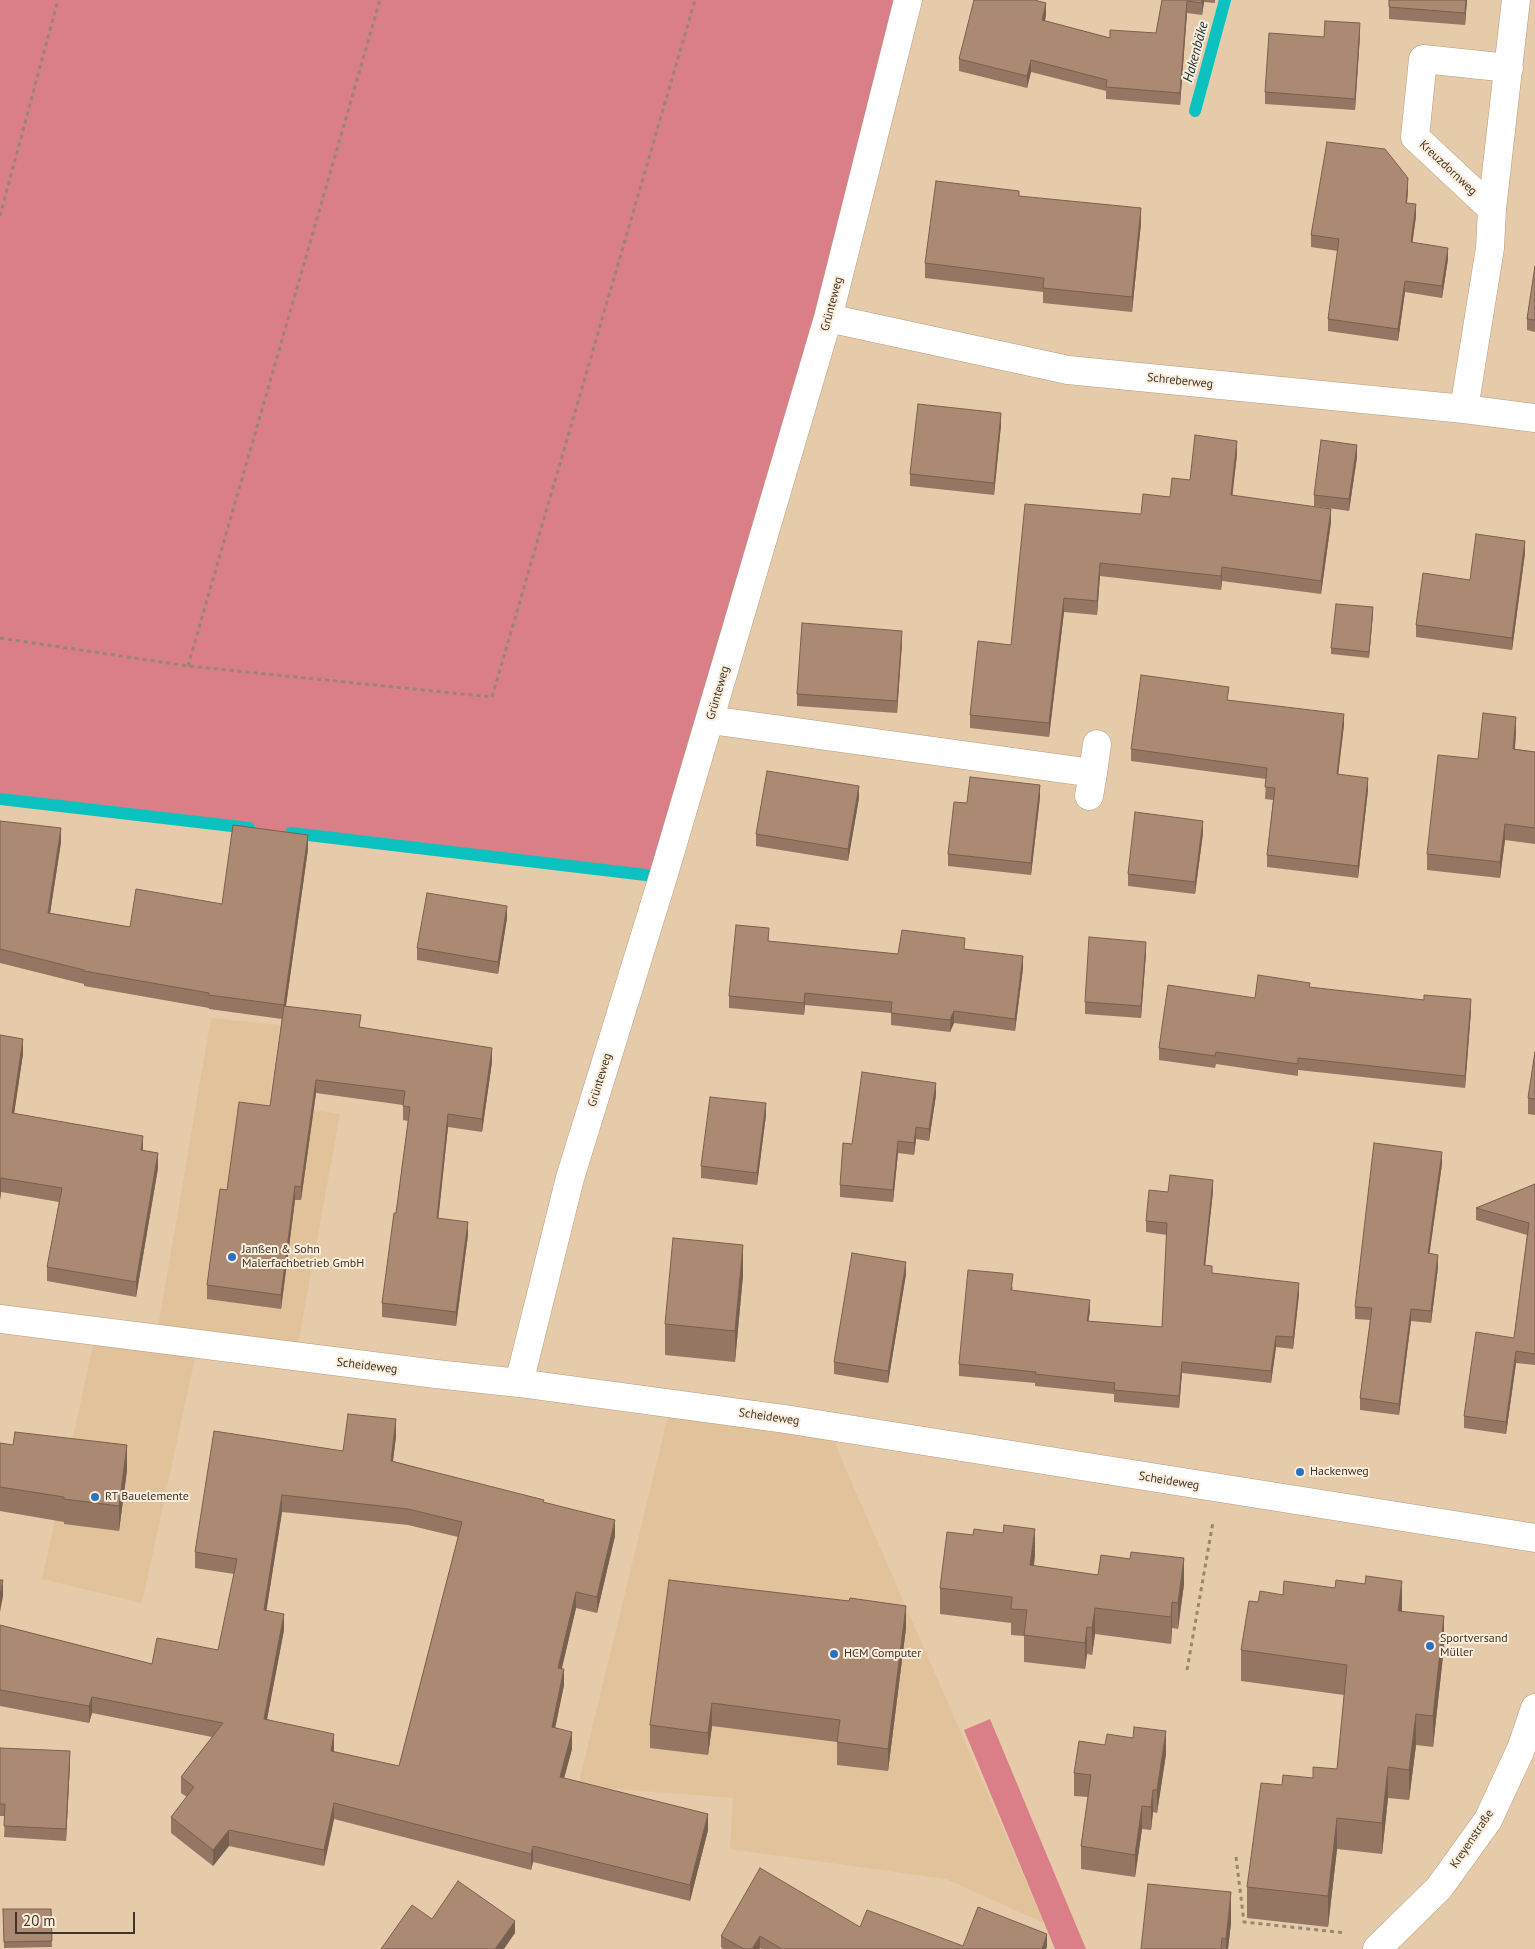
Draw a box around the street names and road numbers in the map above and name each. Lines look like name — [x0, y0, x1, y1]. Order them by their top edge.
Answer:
street label: Kreuzdornweg — [1416, 138, 1480, 198]
street label: Grünteweg — [818, 275, 846, 333]
street label: Schreberweg — [1146, 370, 1214, 392]
street label: Grünteweg — [703, 664, 733, 722]
street label: Grünteweg — [585, 1051, 615, 1109]
street label: Scheideweg — [336, 1355, 398, 1377]
street label: Scheideweg — [738, 1406, 800, 1428]
street label: Scheideweg — [1138, 1469, 1200, 1493]
street label: Kreyenstraße — [1447, 1807, 1497, 1871]

